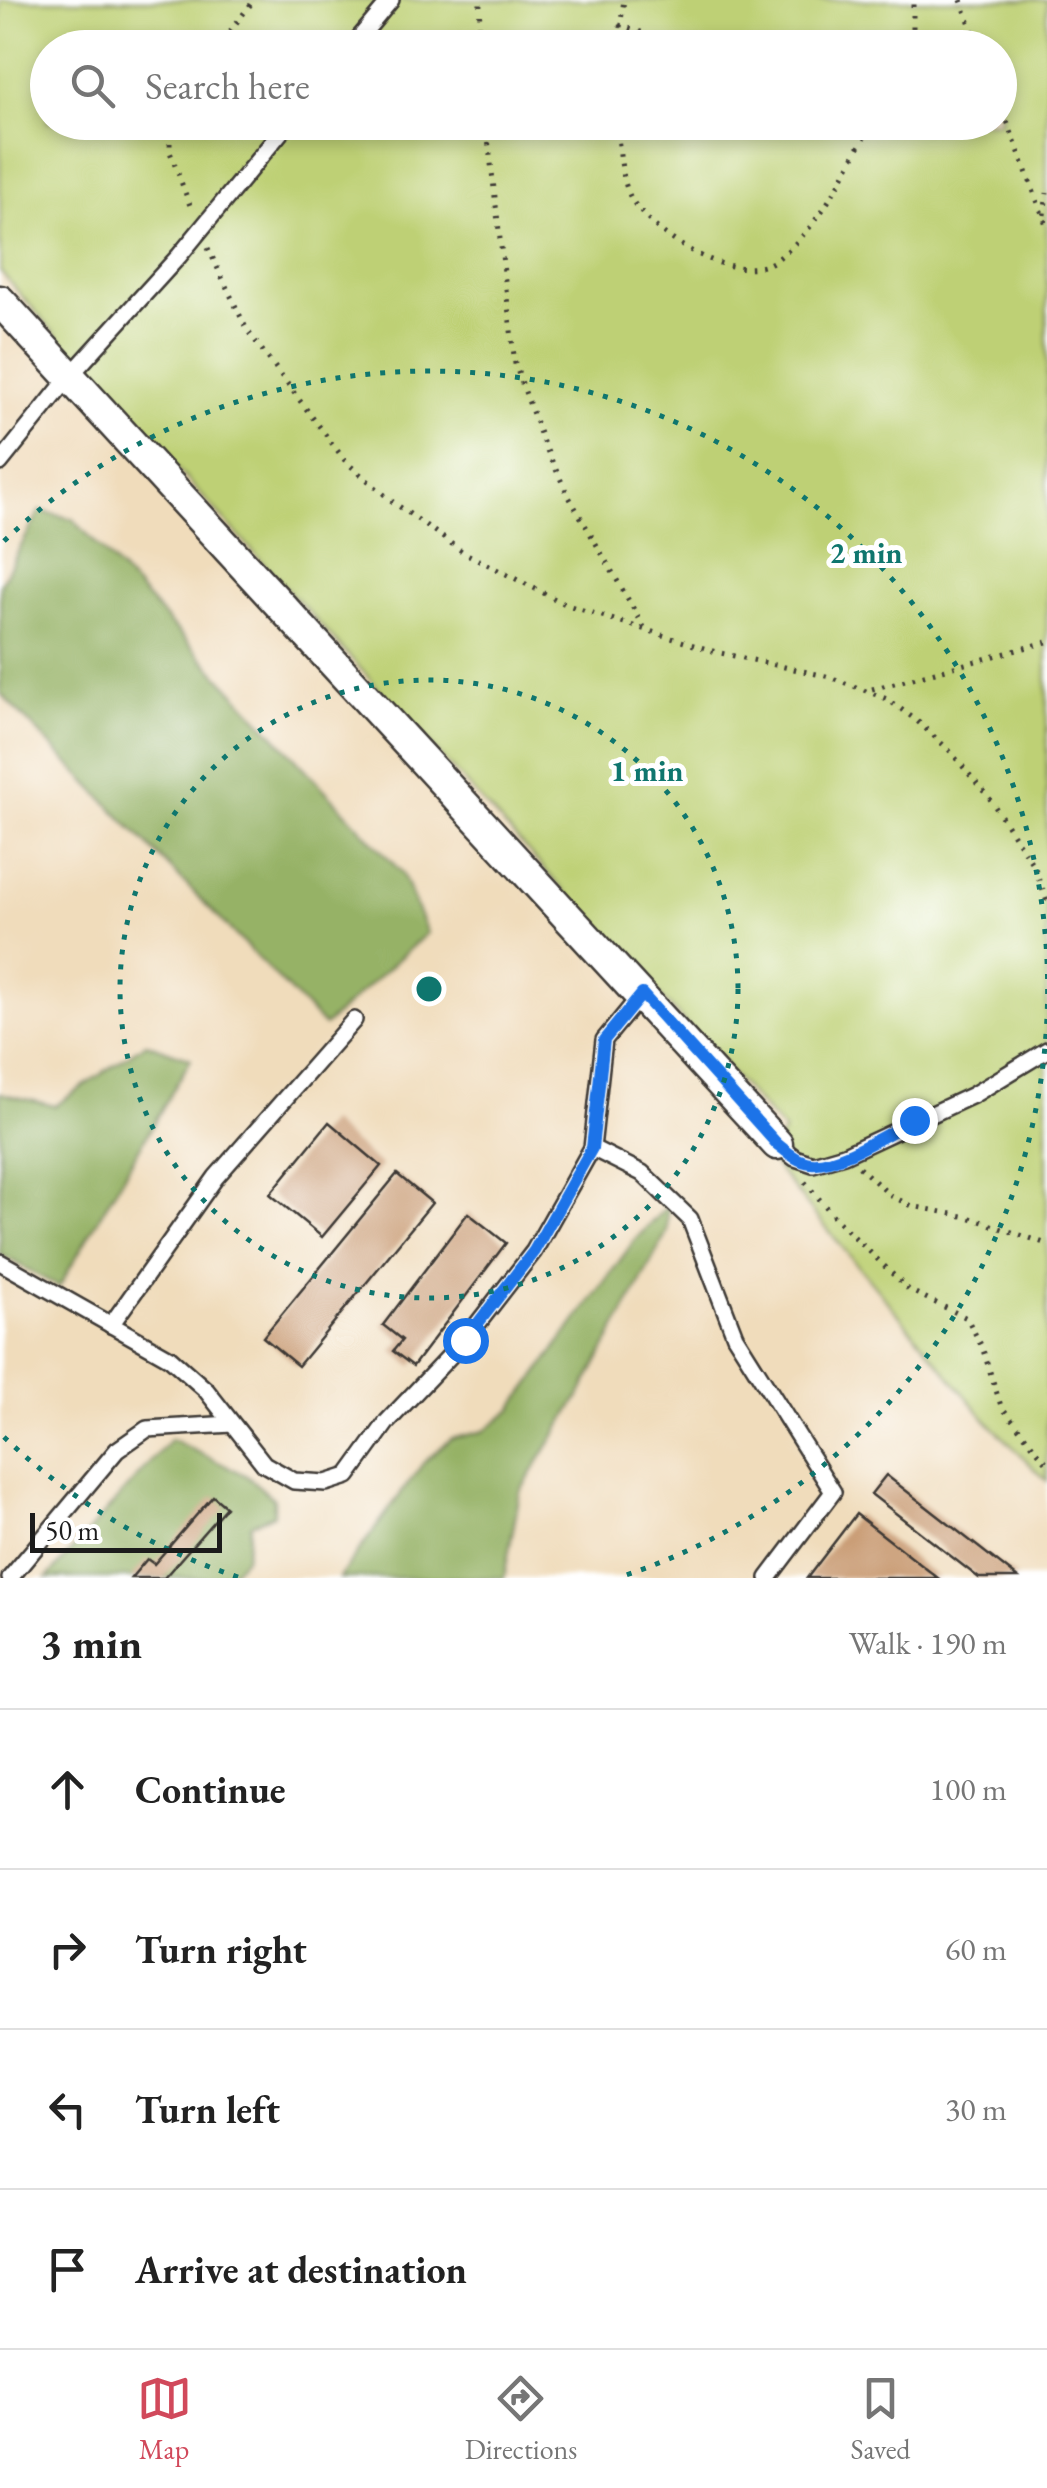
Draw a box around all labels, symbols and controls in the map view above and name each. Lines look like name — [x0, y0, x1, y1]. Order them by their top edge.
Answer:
search box — [30, 30, 1017, 140]
icon: search — [65, 58, 120, 113]
text: Search here — [145, 61, 310, 110]
text: 2 min — [829, 533, 903, 572]
text: 1 min — [610, 751, 684, 790]
centre of rings — [411, 971, 447, 1007]
route end — [892, 1098, 938, 1144]
route start — [443, 1318, 489, 1364]
scale bar — [30, 1508, 222, 1552]
text: 50 m — [45, 1512, 99, 1548]
text: 3 min — [40, 1616, 142, 1671]
text: Walk · 190 m — [849, 1622, 1007, 1664]
icon: ahead — [40, 1762, 95, 1817]
text: Continue — [135, 1765, 286, 1814]
text: 100 m — [930, 1768, 1007, 1810]
icon: right — [40, 1922, 95, 1977]
text: Turn right — [135, 1925, 307, 1974]
text: 60 m — [945, 1928, 1007, 1970]
icon: left — [40, 2082, 95, 2137]
text: Turn left — [135, 2085, 280, 2134]
text: 30 m — [945, 2088, 1007, 2130]
icon: arrive — [40, 2242, 95, 2297]
text: Arrive at destination — [135, 2245, 467, 2294]
tab: Map — [137, 2371, 192, 2467]
tab: Directions — [465, 2371, 577, 2467]
tab: Saved — [850, 2371, 910, 2467]

